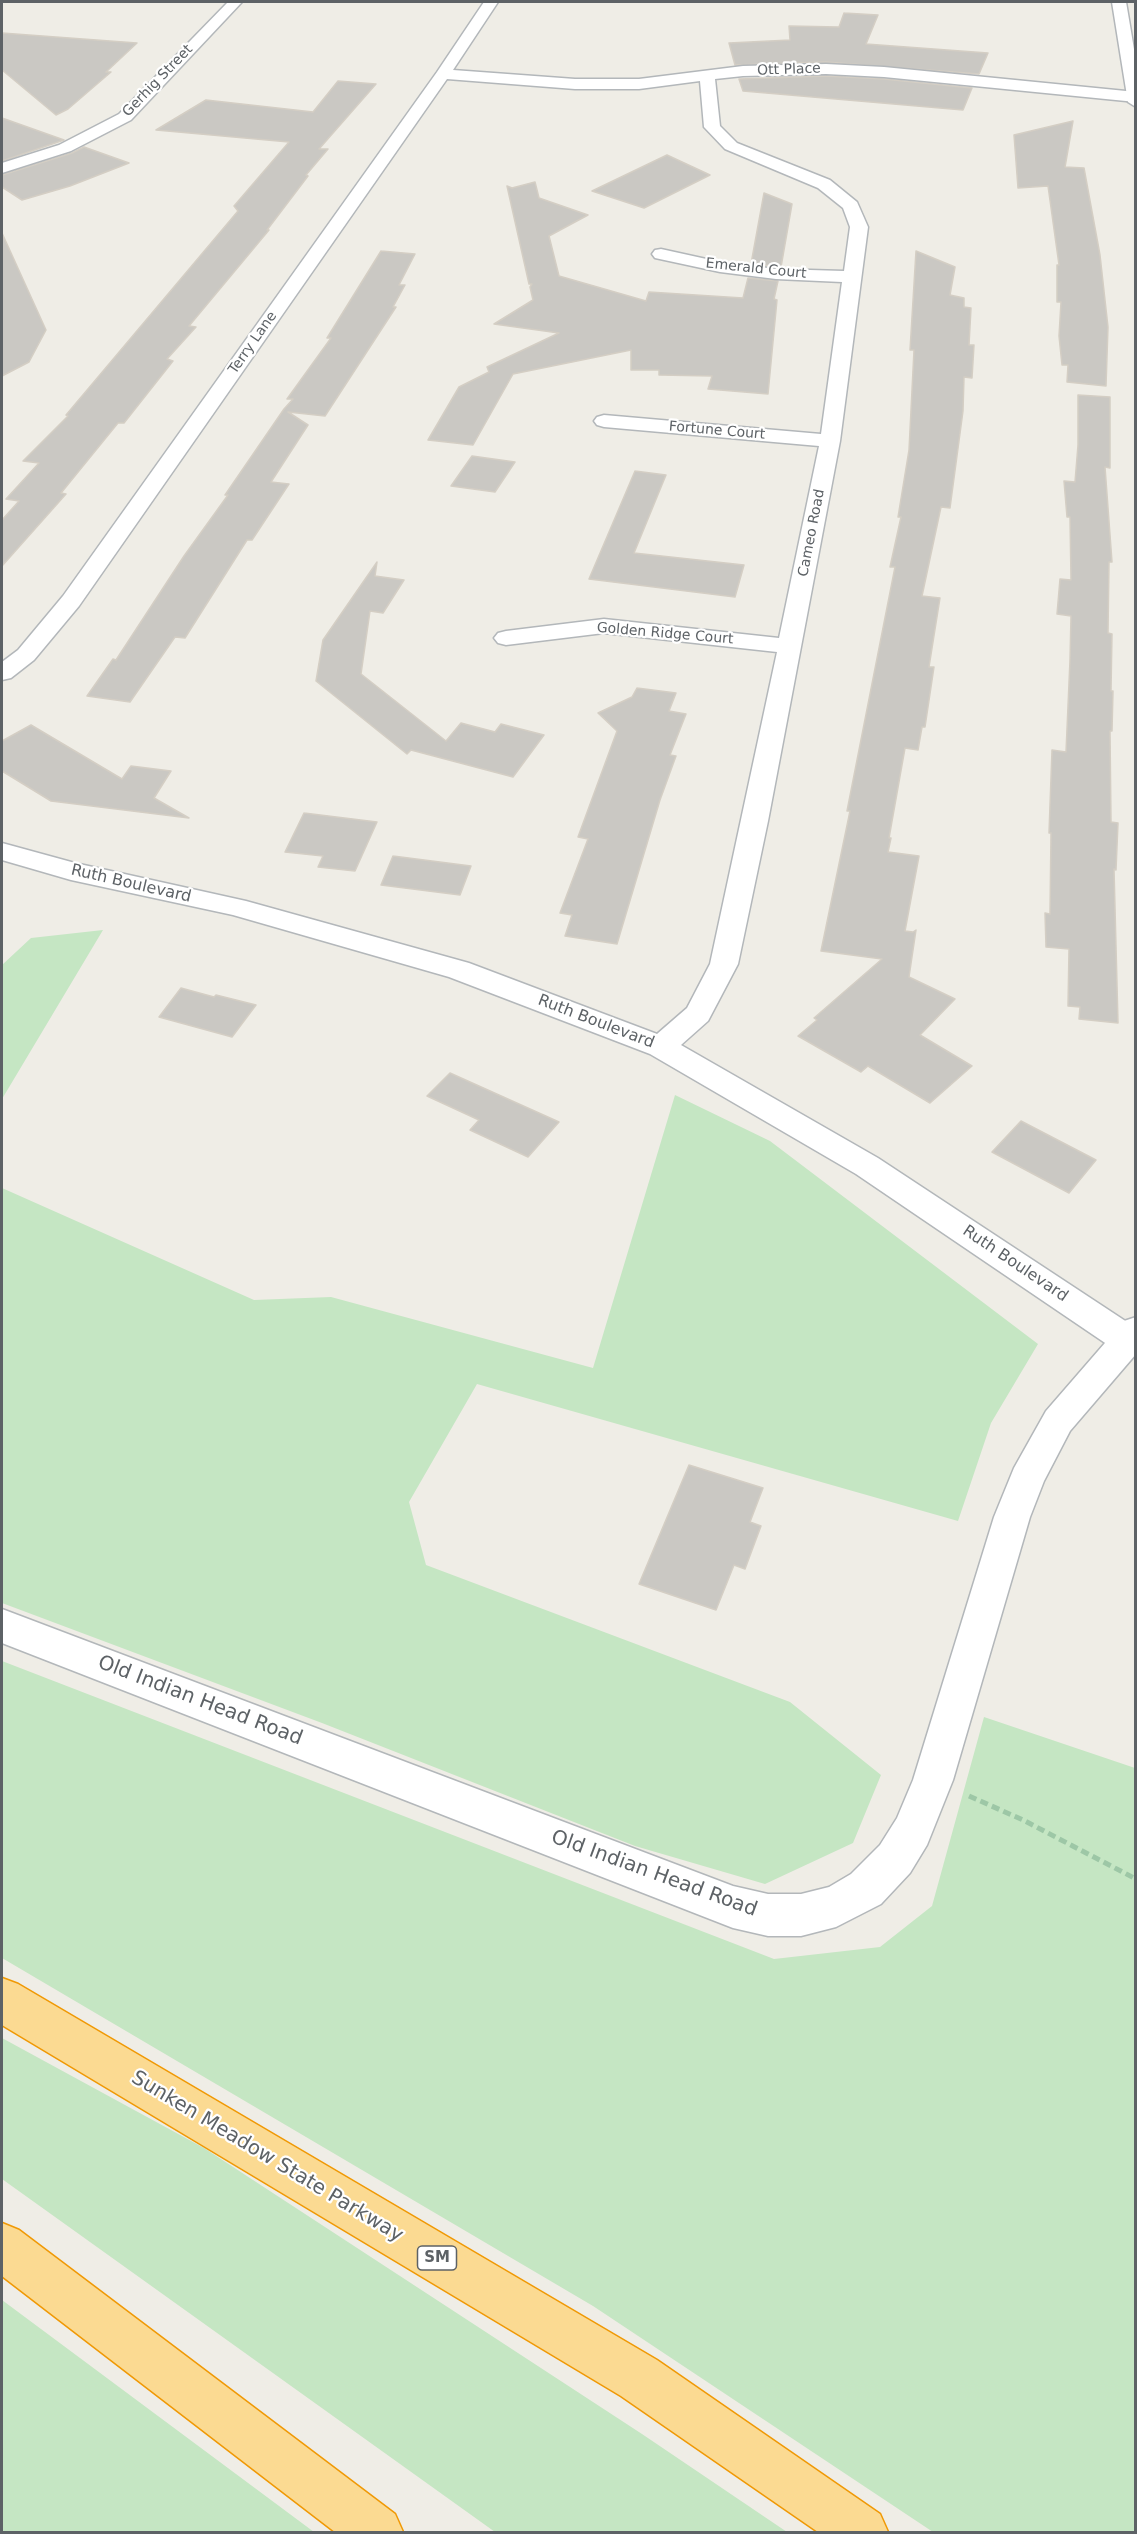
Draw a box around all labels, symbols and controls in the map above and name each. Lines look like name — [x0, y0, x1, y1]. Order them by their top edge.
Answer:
street label: Gerhig Street — [119, 41, 197, 121]
street label: Ott Place — [757, 60, 821, 80]
street label: Emerald Court — [705, 255, 807, 283]
street label: Terry Lane — [225, 308, 281, 378]
street label: Fortune Court — [668, 418, 766, 444]
street label: Cameo Road — [795, 488, 829, 578]
street label: Golden Ridge Court — [596, 620, 734, 648]
street label: Ruth Boulevard — [69, 861, 193, 907]
street label: Ruth Boulevard — [535, 991, 657, 1053]
street label: Ruth Boulevard — [959, 1222, 1071, 1306]
street label: Old Indian Head Road — [94, 1651, 306, 1751]
street label: Old Indian Head Road — [548, 1826, 760, 1922]
street label: Sunken Meadow State Parkway — [127, 2066, 407, 2248]
road number: SM — [418, 2246, 456, 2270]

